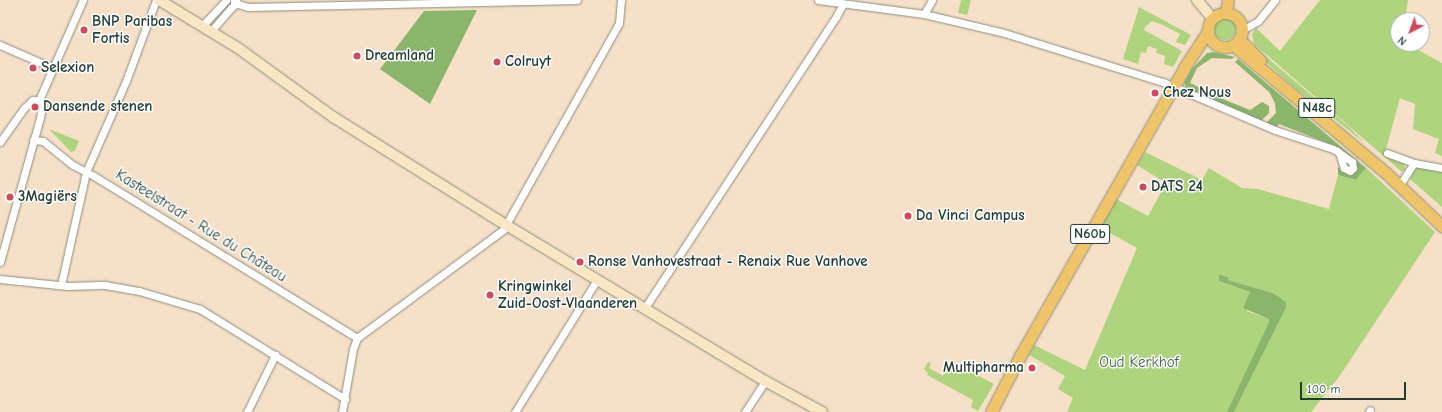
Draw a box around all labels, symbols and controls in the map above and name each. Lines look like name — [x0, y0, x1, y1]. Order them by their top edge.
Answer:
place label: BNP Paribas Fortis — [92, 12, 172, 47]
north arrow — [1390, 12, 1430, 52]
marker: BNP Paribas Fortis — [79, 25, 89, 35]
text: N — [1395, 33, 1409, 48]
place label: Dreamland — [365, 47, 434, 65]
marker: Dreamland — [352, 51, 362, 61]
place label: Colruyt — [505, 53, 551, 71]
marker: Colruyt — [492, 57, 502, 67]
place label: Selexion — [41, 59, 94, 77]
marker: Selexion — [28, 63, 38, 73]
place label: Chez Nous — [1163, 84, 1231, 102]
marker: Chez Nous — [1150, 88, 1160, 98]
road number: N48c — [1298, 96, 1336, 120]
place label: Dansende stenen — [43, 98, 152, 116]
marker: Dansende stenen — [30, 102, 40, 112]
street label: Kasteelstraat - Rue du Château — [112, 166, 290, 286]
place label: DATS 24 — [1151, 178, 1203, 196]
marker: DATS 24 — [1138, 182, 1148, 192]
place label: 3Magiërs — [18, 188, 77, 206]
marker: 3Magiërs — [5, 192, 15, 202]
place label: Da Vinci Campus — [916, 207, 1025, 225]
marker: Da Vinci Campus — [903, 211, 913, 221]
road number: N60b — [1070, 222, 1110, 246]
place label: Ronse Vanhovestraat - Renaix Rue Vanhove — [588, 253, 868, 271]
marker: Ronse Vanhovestraat - Renaix Rue Vanhove — [575, 257, 585, 267]
place label: Kringwinkel Zuid-Oost-Vlaanderen — [498, 277, 637, 312]
marker: Kringwinkel Zuid-Oost-Vlaanderen — [485, 290, 495, 300]
park label: Oud Kerkhof — [1099, 354, 1179, 372]
place label: Multipharma — [943, 359, 1024, 377]
marker: Multipharma — [1027, 363, 1037, 373]
scale bar — [1302, 374, 1408, 400]
text: 100 m — [1307, 382, 1340, 396]

